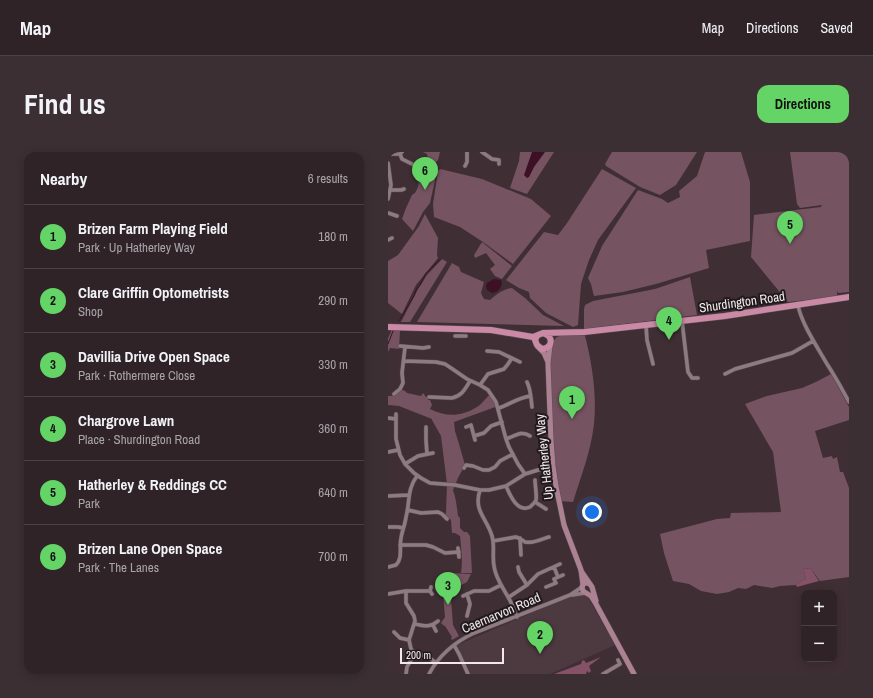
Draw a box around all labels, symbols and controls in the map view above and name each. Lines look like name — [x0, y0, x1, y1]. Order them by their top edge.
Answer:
text: Map — [20, 15, 51, 41]
text: Map — [702, 19, 724, 37]
text: Directions — [746, 19, 798, 37]
text: Saved — [820, 19, 853, 37]
text: Find us — [24, 85, 106, 123]
button: Directions — [757, 85, 849, 123]
pin: 6 — [412, 157, 438, 190]
text: Nearby — [40, 167, 87, 190]
text: 6 results — [308, 170, 348, 187]
pin: 5 — [777, 211, 803, 244]
text: Brizen Farm Playing Field — [78, 218, 228, 239]
text: 1 — [50, 228, 56, 245]
text: 180 m — [318, 228, 348, 245]
text: Park · Up Hatherley Way — [78, 239, 195, 256]
text: Clare Griffin Optometrists — [78, 282, 229, 303]
street label: Shurdington Road — [698, 288, 786, 316]
text: 2 — [50, 292, 56, 309]
text: 290 m — [318, 292, 348, 309]
text: Shop — [78, 303, 103, 320]
pin: 4 — [656, 307, 682, 340]
text: Davillia Drive Open Space — [78, 346, 230, 367]
text: 3 — [50, 356, 56, 373]
text: 330 m — [318, 356, 348, 373]
text: Park · Rothermere Close — [78, 367, 195, 384]
pin: 1 — [559, 386, 585, 419]
text: Chargrove Lawn — [78, 410, 174, 431]
street label: Up Hatherley Way — [531, 413, 557, 501]
text: 4 — [50, 420, 56, 437]
text: 360 m — [318, 420, 348, 437]
text: Place · Shurdington Road — [78, 431, 200, 448]
text: Hatherley & Reddings CC — [78, 474, 227, 495]
text: 5 — [50, 484, 56, 501]
text: 640 m — [318, 484, 348, 501]
text: Park — [78, 495, 100, 512]
your location — [582, 502, 602, 522]
text: Brizen Lane Open Space — [78, 538, 222, 559]
text: 6 — [50, 548, 56, 565]
text: 700 m — [318, 548, 348, 565]
text: Park · The Lanes — [78, 559, 159, 576]
pin: 3 — [435, 572, 461, 605]
street label: Caernarvon Road — [459, 589, 543, 637]
map controls — [801, 590, 837, 662]
button: + — [801, 590, 837, 626]
pin: 2 — [527, 621, 553, 654]
button: − — [801, 626, 837, 662]
scale bar — [400, 646, 504, 665]
text: 200 m — [406, 648, 431, 662]

